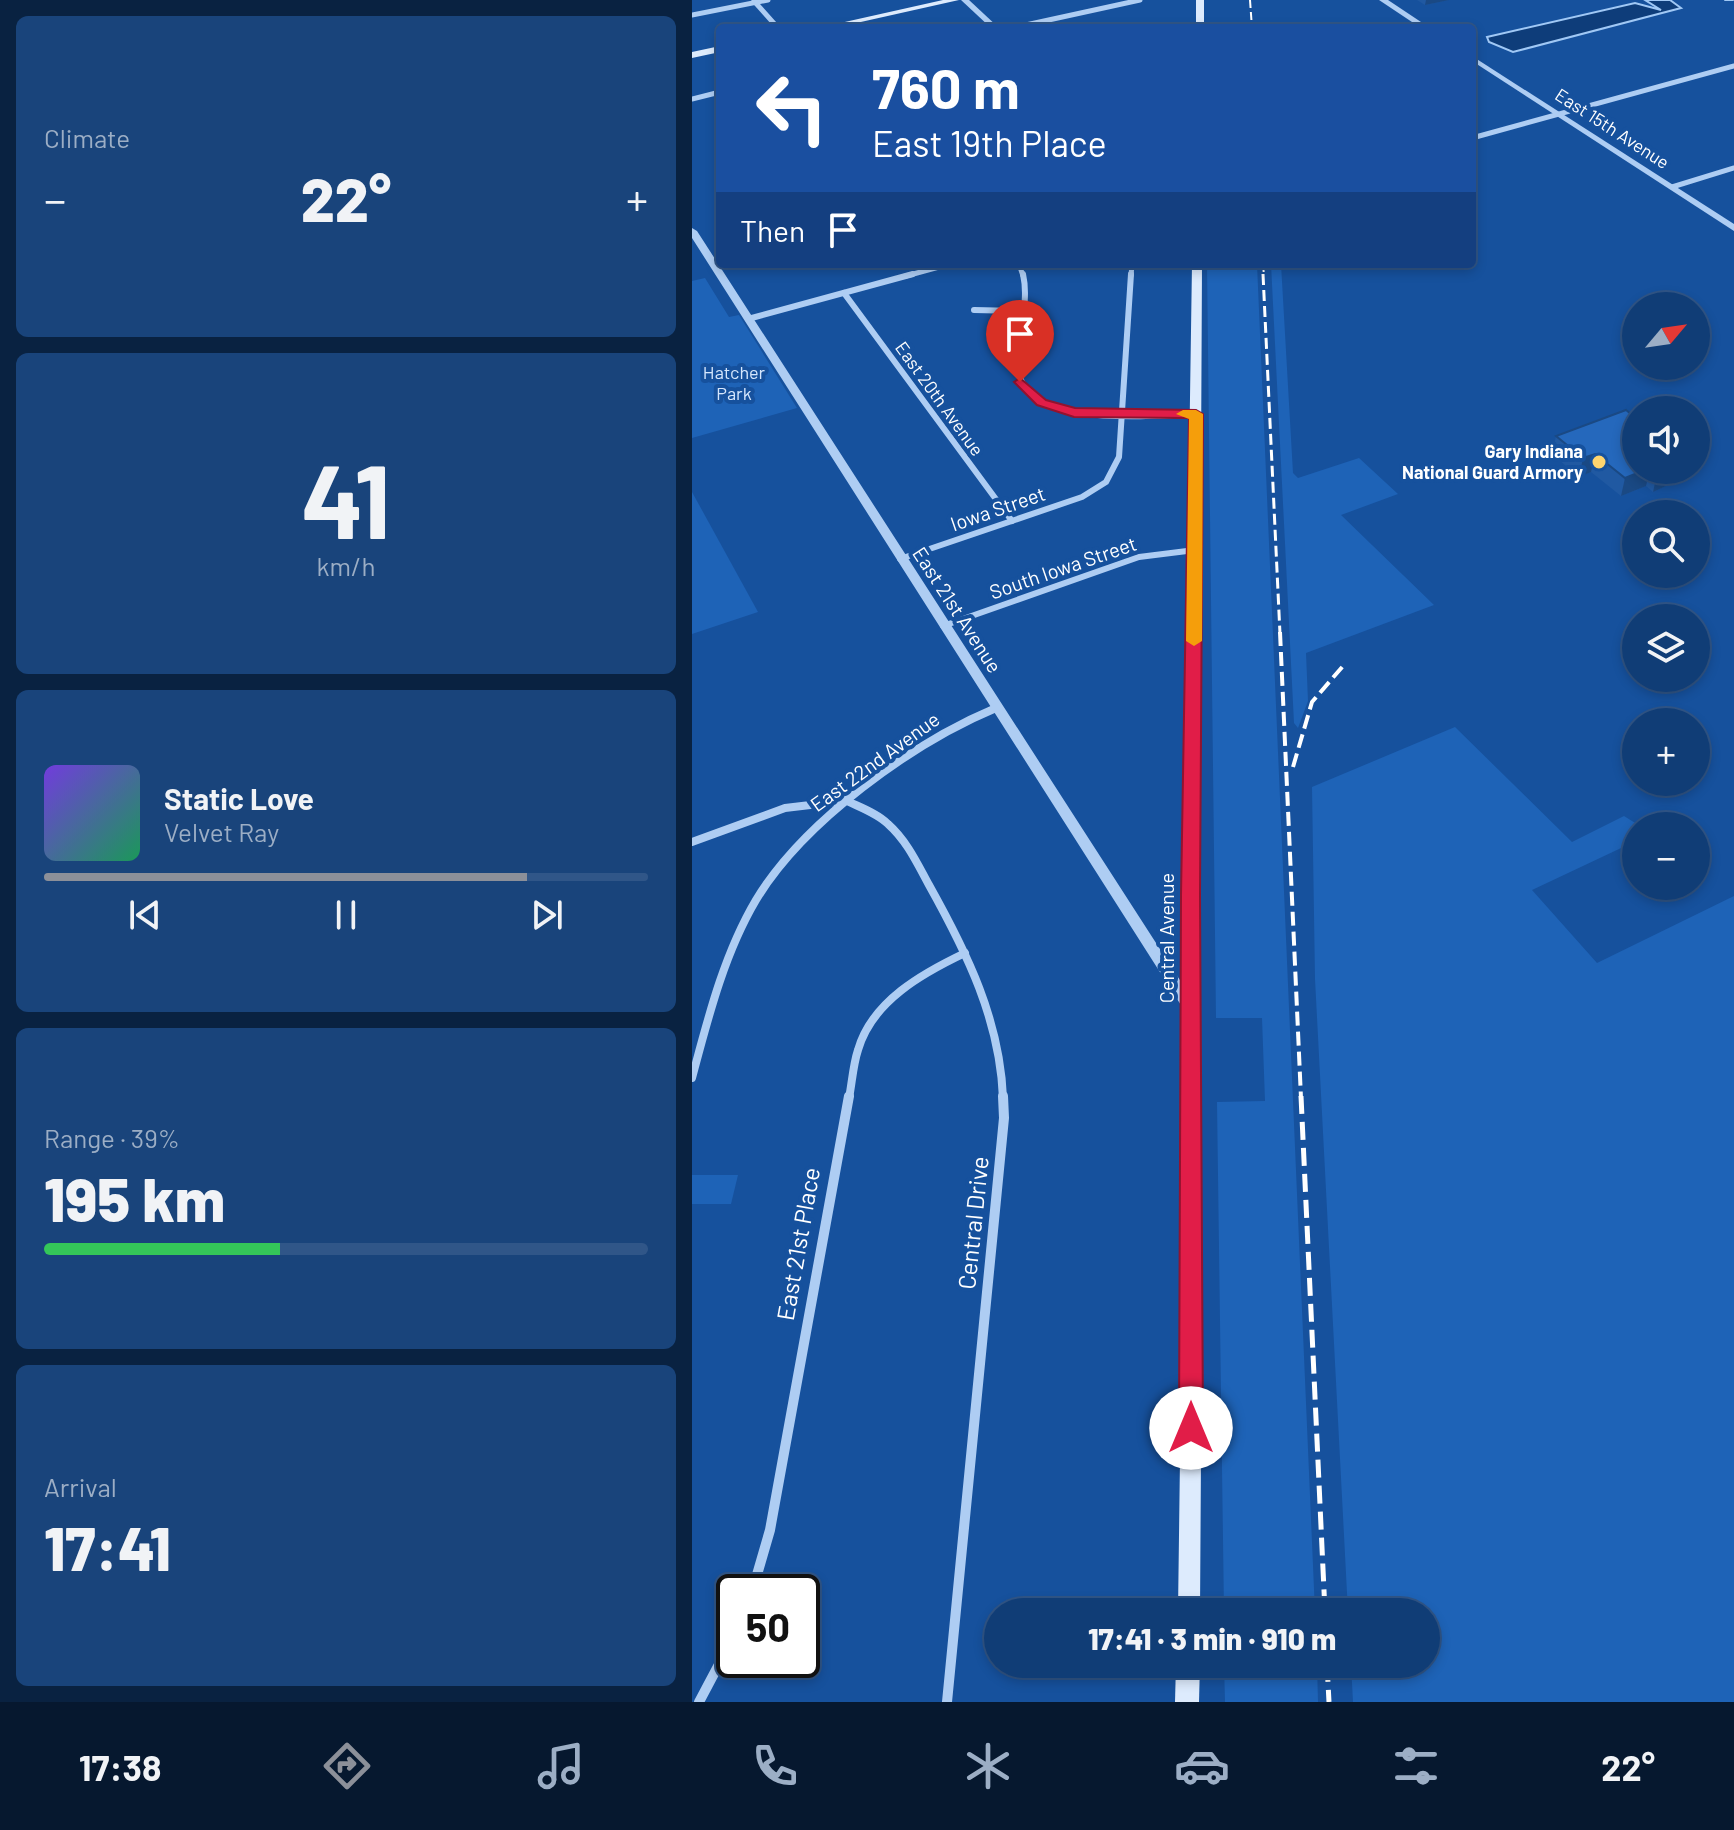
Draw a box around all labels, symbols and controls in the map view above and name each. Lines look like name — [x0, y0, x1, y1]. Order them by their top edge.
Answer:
text: 760 m — [872, 53, 1020, 120]
icon: left — [740, 56, 844, 160]
street label: East 15th Avenue — [1551, 83, 1674, 173]
text: East 19th Place — [872, 121, 1107, 164]
text: Climate — [44, 122, 130, 153]
text: 22° — [301, 162, 391, 234]
text: − — [44, 172, 66, 225]
text: + — [626, 172, 648, 225]
icon: arrive — [821, 208, 865, 252]
text: Then — [740, 212, 805, 248]
north arrow — [1622, 292, 1710, 380]
map controls — [1622, 292, 1710, 900]
pin — [986, 300, 1054, 382]
icon: arrive — [998, 312, 1042, 356]
street label: East 20th Avenue — [891, 337, 989, 460]
park label: Hatcher Park — [703, 361, 766, 404]
button: sound — [1622, 396, 1710, 484]
text: 41 — [301, 435, 391, 560]
place label: Gary Indiana National Guard Armory — [1402, 440, 1583, 483]
marker: Gary Indiana National Guard Armory — [1590, 453, 1608, 471]
street label: Iowa Street — [947, 481, 1048, 535]
button: search — [1622, 500, 1710, 588]
street label: South Iowa Street — [986, 531, 1139, 603]
street label: East 21st Avenue — [908, 542, 1007, 677]
text: km/h — [317, 550, 375, 581]
button: layers — [1622, 604, 1710, 692]
street label: East 22nd Avenue — [805, 706, 944, 816]
button: + — [1622, 708, 1710, 796]
text: Static Love — [164, 780, 314, 816]
button: − — [1622, 812, 1710, 900]
text: Velvet Ray — [164, 816, 279, 847]
street label: Central Avenue — [1154, 873, 1178, 1003]
icon: previous — [123, 893, 167, 937]
icon: pause — [324, 893, 368, 937]
icon: next — [525, 893, 569, 937]
text: Range · 39% — [44, 1122, 180, 1153]
street label: Central Drive — [951, 1155, 994, 1291]
text: 195 km — [44, 1162, 225, 1234]
street label: East 21st Place — [770, 1165, 825, 1323]
position arrow — [1149, 1386, 1233, 1470]
text: Arrival — [44, 1471, 117, 1502]
text: 17:41 — [44, 1511, 171, 1583]
speed limit sign: 50 — [716, 1574, 820, 1678]
text: 17:41 · 3 min · 910 m — [1088, 1620, 1336, 1656]
icon: directions — [319, 1738, 375, 1794]
icon: music — [533, 1738, 589, 1794]
icon: phone — [747, 1738, 803, 1794]
icon: climate — [960, 1738, 1016, 1794]
icon: car — [1174, 1738, 1230, 1794]
icon: filters — [1388, 1738, 1444, 1794]
text: 17:38 — [79, 1745, 161, 1788]
text: 22° — [1601, 1745, 1655, 1788]

